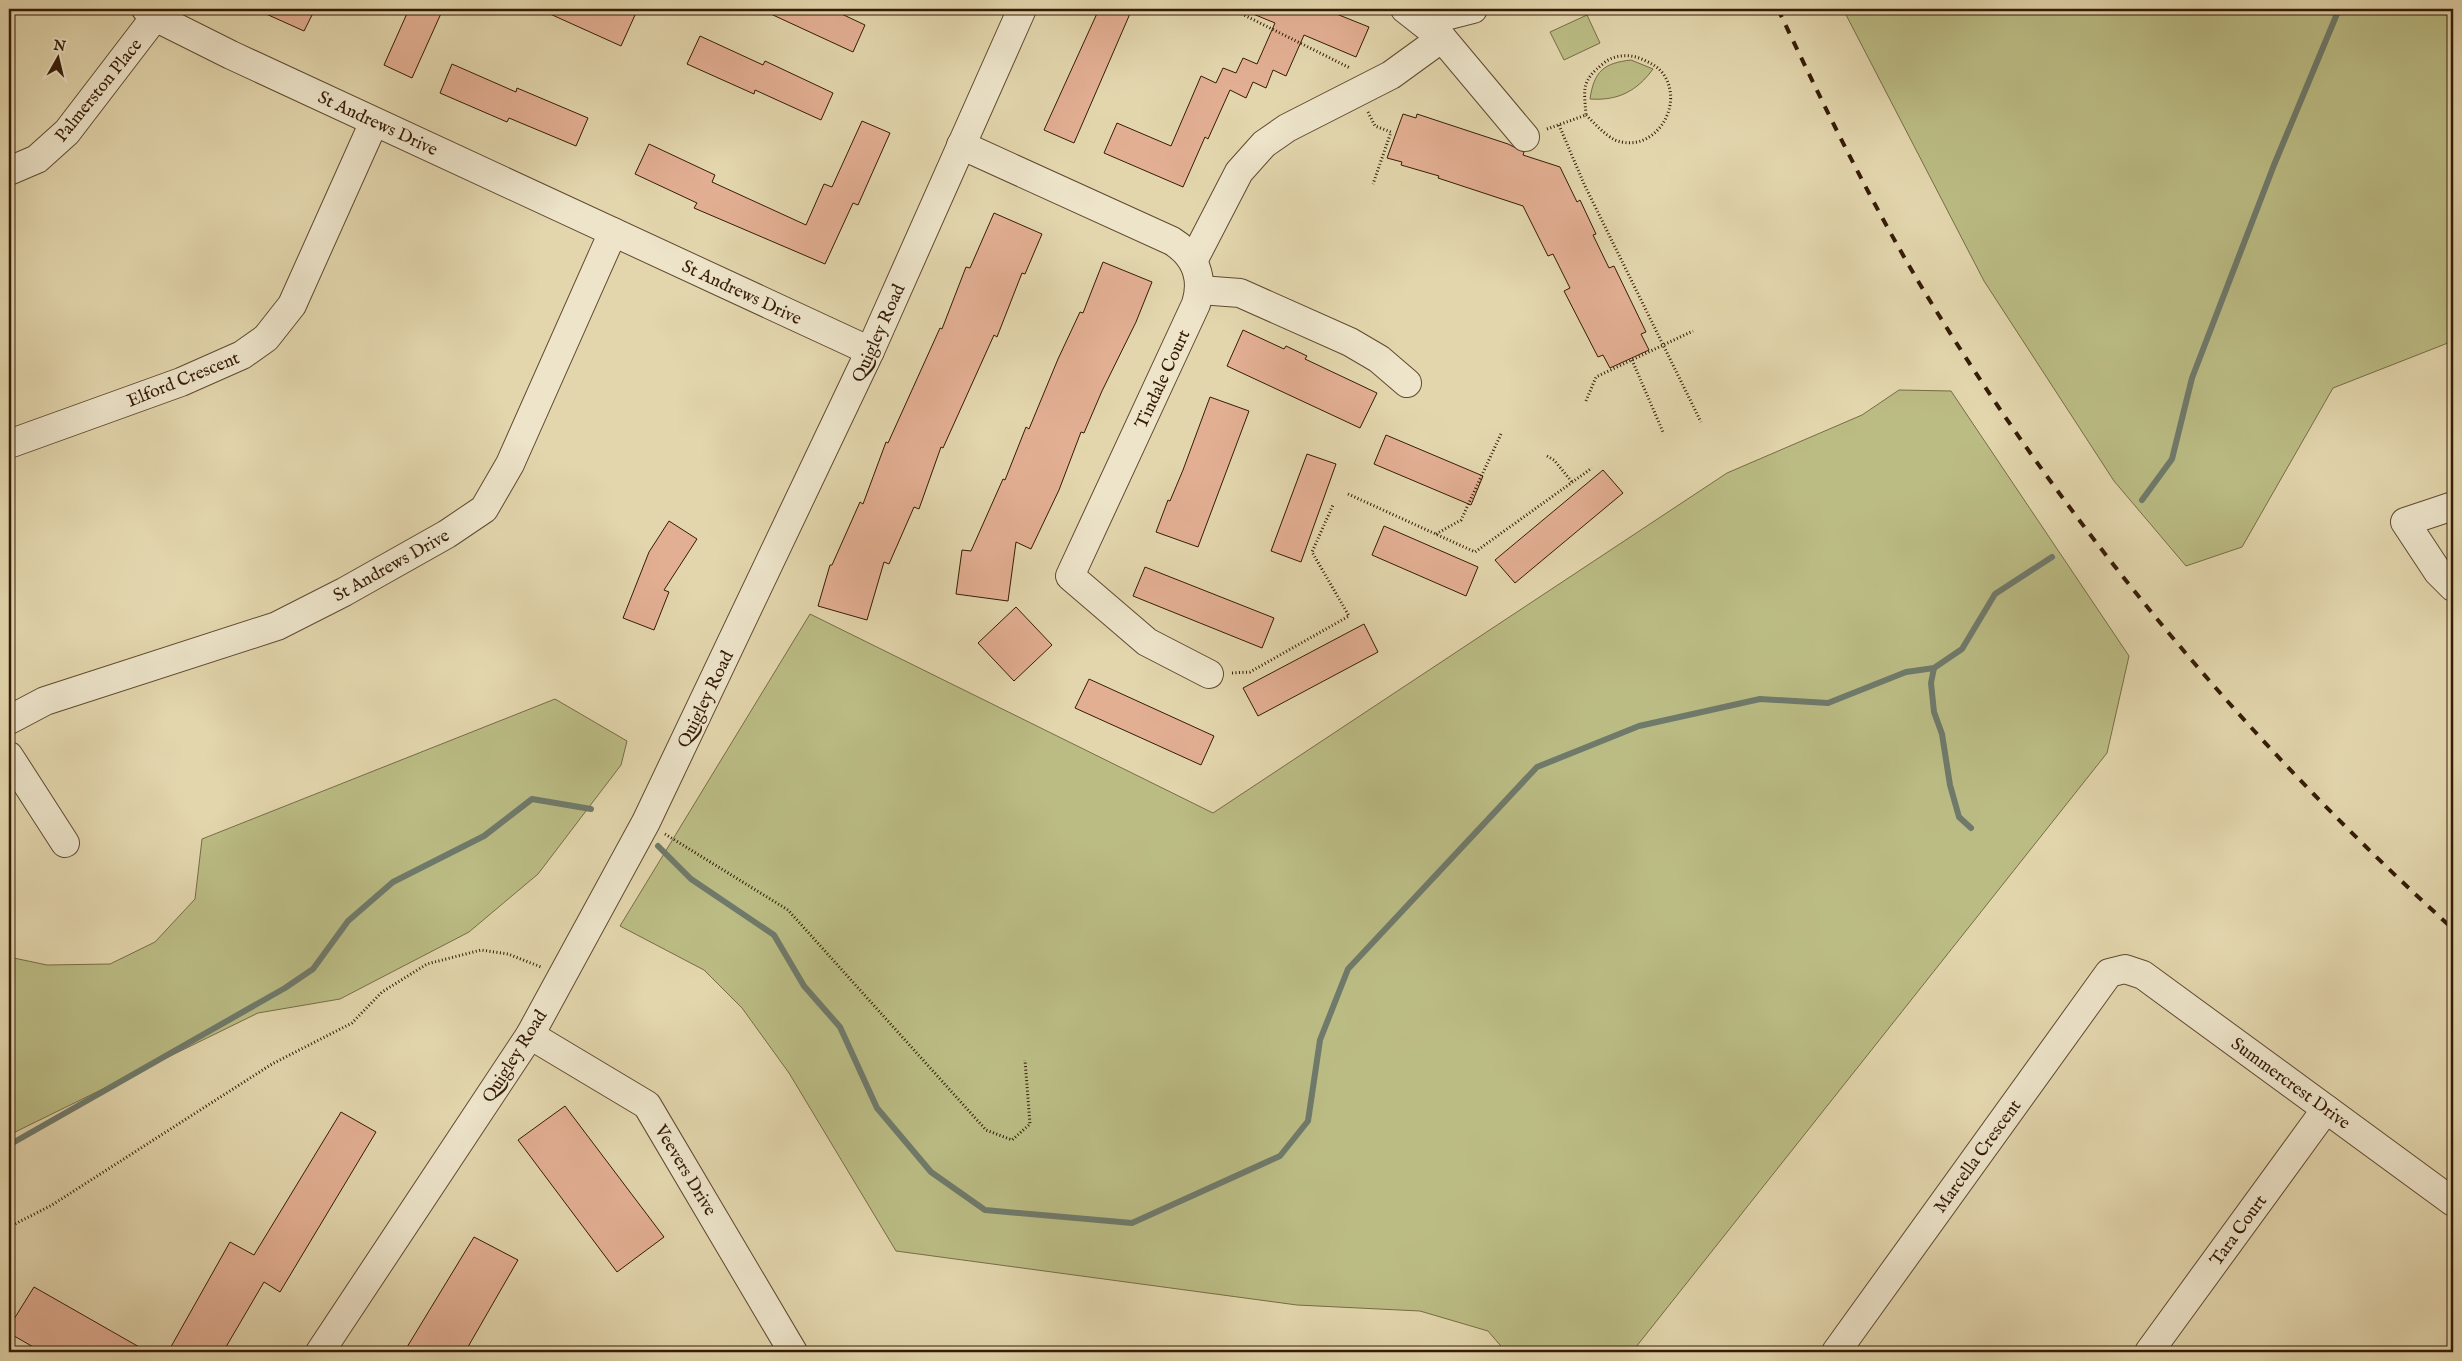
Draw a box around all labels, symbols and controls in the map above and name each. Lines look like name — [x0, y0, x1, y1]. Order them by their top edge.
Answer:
north arrow — [32, 32, 82, 82]
street label: Palmerston Place — [50, 35, 148, 147]
text: N — [51, 36, 67, 56]
street label: St Andrews Drive — [314, 87, 441, 162]
street label: St Andrews Drive — [678, 256, 805, 331]
street label: Quigley Road — [847, 280, 911, 386]
street label: Tindale Court — [1130, 326, 1196, 433]
street label: Elford Crescent — [124, 347, 243, 413]
street label: St Andrews Drive — [329, 525, 454, 608]
street label: Quigley Road — [673, 647, 740, 752]
street label: Quigley Road — [478, 1006, 553, 1108]
street label: Summercrest Drive — [2226, 1033, 2354, 1135]
street label: Marcella Crescent — [1929, 1096, 2027, 1218]
street label: Veevers Drive — [648, 1120, 721, 1221]
street label: Tara Court — [2206, 1191, 2273, 1271]

